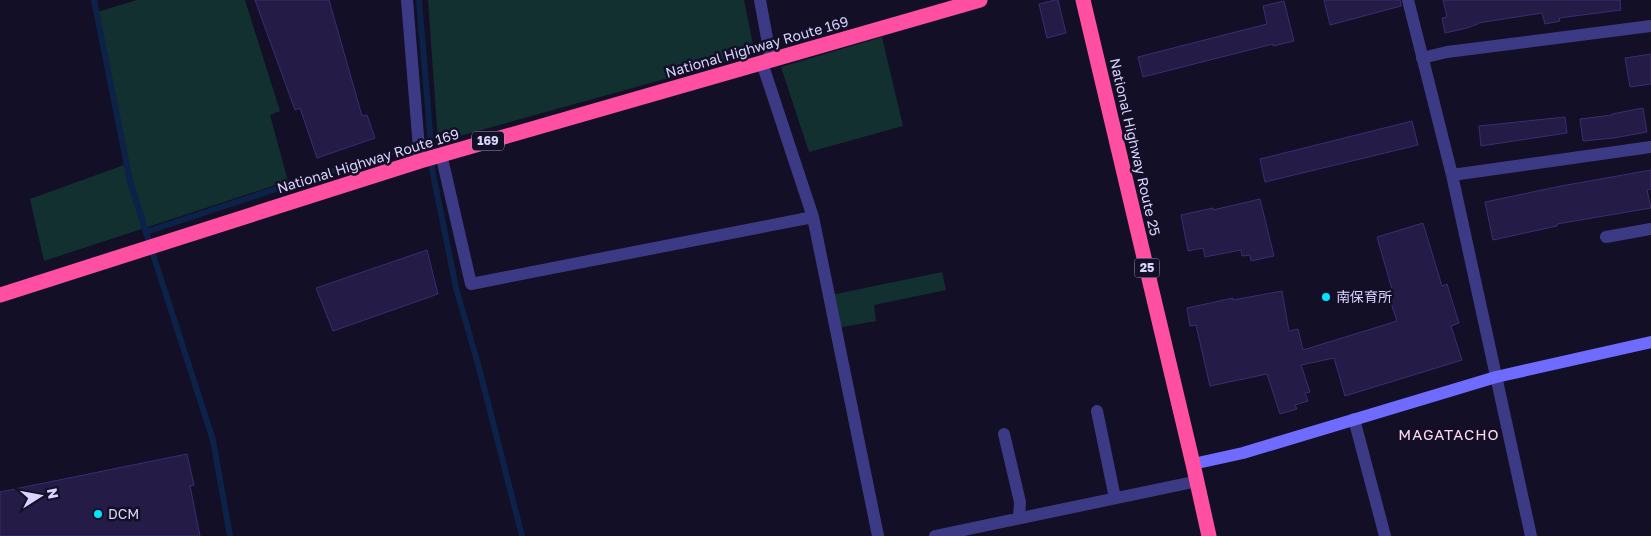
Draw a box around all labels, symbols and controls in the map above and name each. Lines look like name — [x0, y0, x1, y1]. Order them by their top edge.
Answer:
street label: National Highway Route 169 — [663, 12, 850, 81]
street label: National Highway Route 25 — [1107, 56, 1164, 237]
street label: National Highway Route 169 — [275, 125, 461, 196]
road number: 169 — [472, 132, 504, 150]
road number: 25 — [1134, 258, 1160, 278]
place label: 南保育所 — [1336, 288, 1392, 305]
marker: 南保育所 — [1320, 291, 1332, 303]
district label: MAGATACHO — [1398, 425, 1500, 443]
north arrow — [15, 471, 65, 521]
text: N — [44, 487, 63, 500]
place label: DCM — [108, 505, 139, 522]
marker: DCM — [92, 508, 104, 520]

